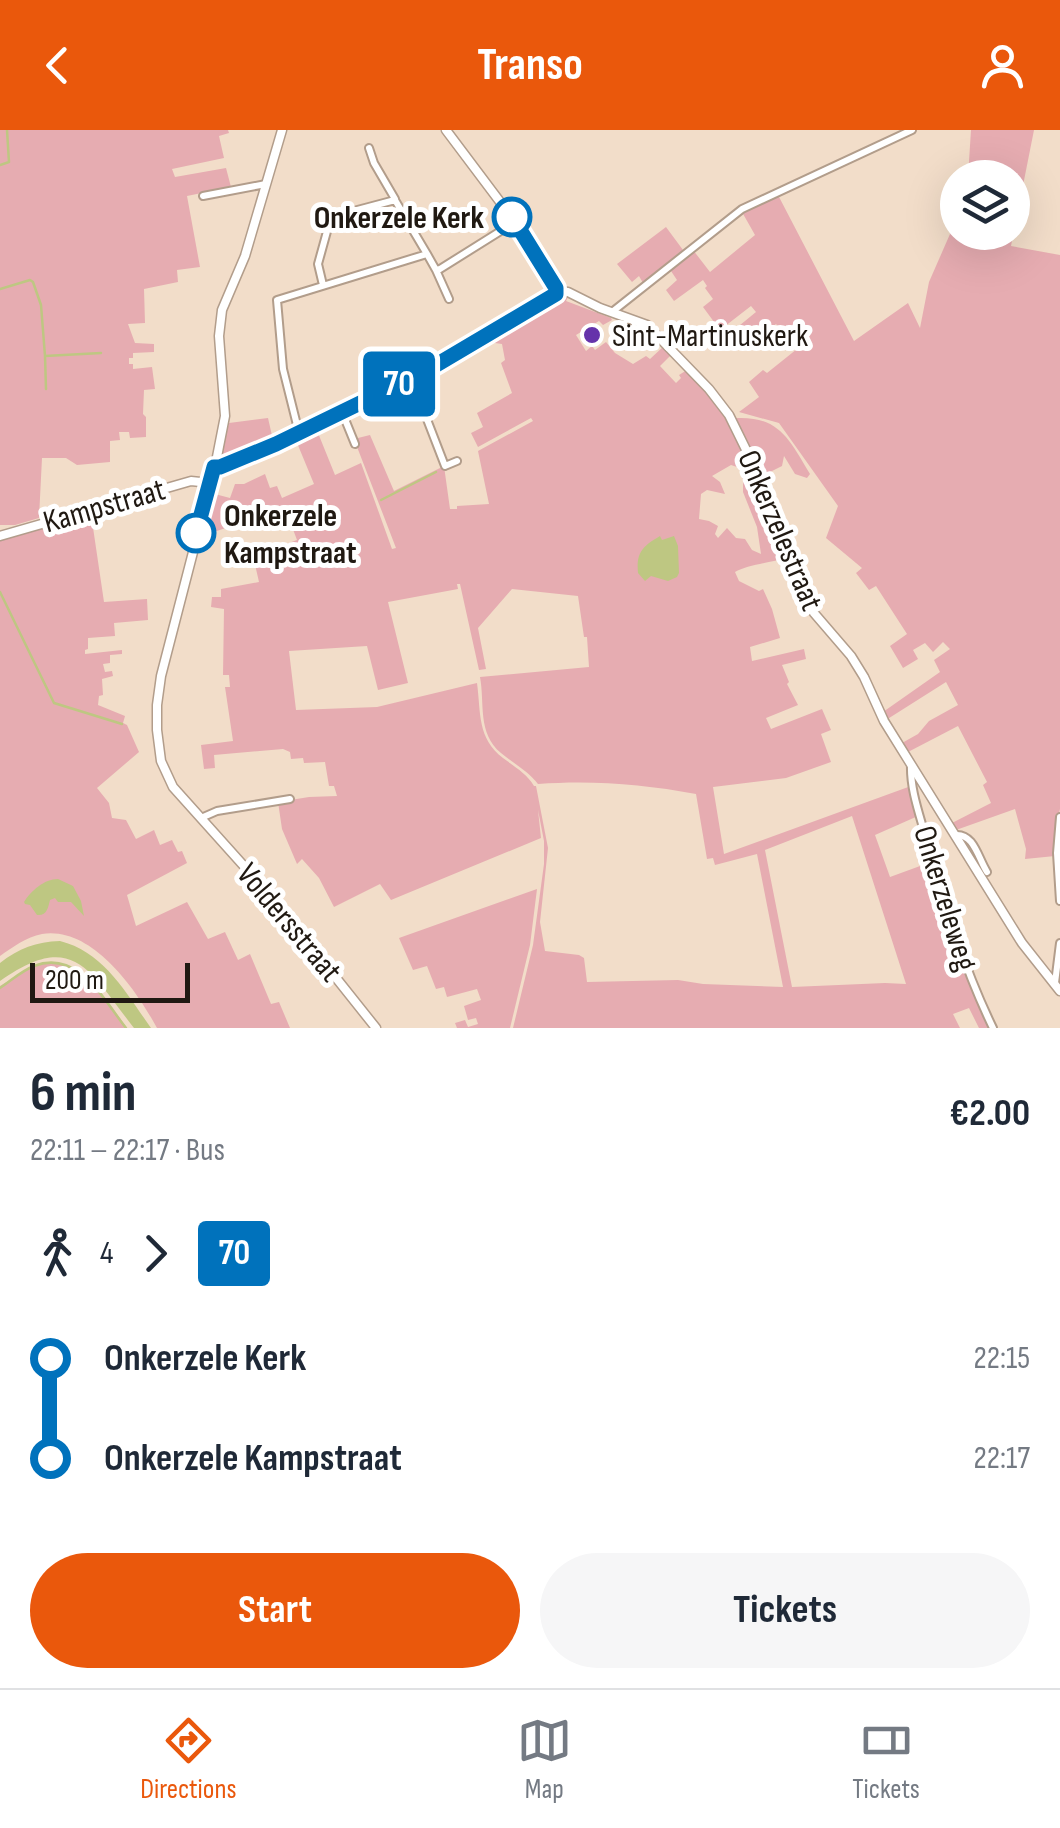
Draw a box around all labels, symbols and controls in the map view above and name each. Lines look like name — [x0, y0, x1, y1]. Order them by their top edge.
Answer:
icon: back — [30, 38, 85, 93]
text: Transo — [477, 38, 583, 93]
icon: person — [975, 38, 1030, 93]
map controls — [940, 160, 1030, 250]
button: layers — [940, 160, 1030, 250]
marker: Onkerzele Kerk — [493, 198, 531, 236]
place label: Onkerzele Kerk — [314, 199, 484, 238]
place label: Sint-Martinuskerk — [612, 317, 808, 356]
marker: Sint-Martinuskerk — [581, 324, 603, 346]
line badge: 70 — [354, 352, 444, 416]
text: 70 — [383, 363, 415, 406]
street label: Onkerzelestraat — [728, 445, 831, 617]
street label: Kampstraat — [39, 471, 170, 542]
place label: Onkerzele Kampstraat — [224, 497, 357, 573]
marker: Onkerzele Kampstraat — [177, 514, 215, 552]
street label: Onkerzeleweg — [904, 821, 985, 976]
street label: Voldersstraat — [228, 856, 350, 990]
scale bar — [30, 958, 190, 1003]
text: 200 m — [45, 964, 104, 997]
text: 6 min — [30, 1060, 137, 1127]
text: €2.00 — [949, 1091, 1030, 1136]
text: 22:11 – 22:17 · Bus — [30, 1131, 225, 1170]
icon: walk — [30, 1226, 85, 1281]
icon: forward — [128, 1226, 183, 1281]
text: 70 — [218, 1232, 250, 1275]
text: 4 — [100, 1234, 113, 1273]
text: Onkerzele Kerk — [104, 1336, 306, 1381]
text: 22:15 — [974, 1339, 1030, 1378]
text: Onkerzele Kampstraat — [104, 1436, 402, 1481]
text: 22:17 — [974, 1439, 1030, 1478]
button: Start — [30, 1553, 520, 1668]
button: Tickets — [540, 1553, 1030, 1668]
tab: Directions — [140, 1713, 236, 1806]
tab: Map — [517, 1713, 572, 1806]
tab: Tickets — [852, 1713, 920, 1806]

